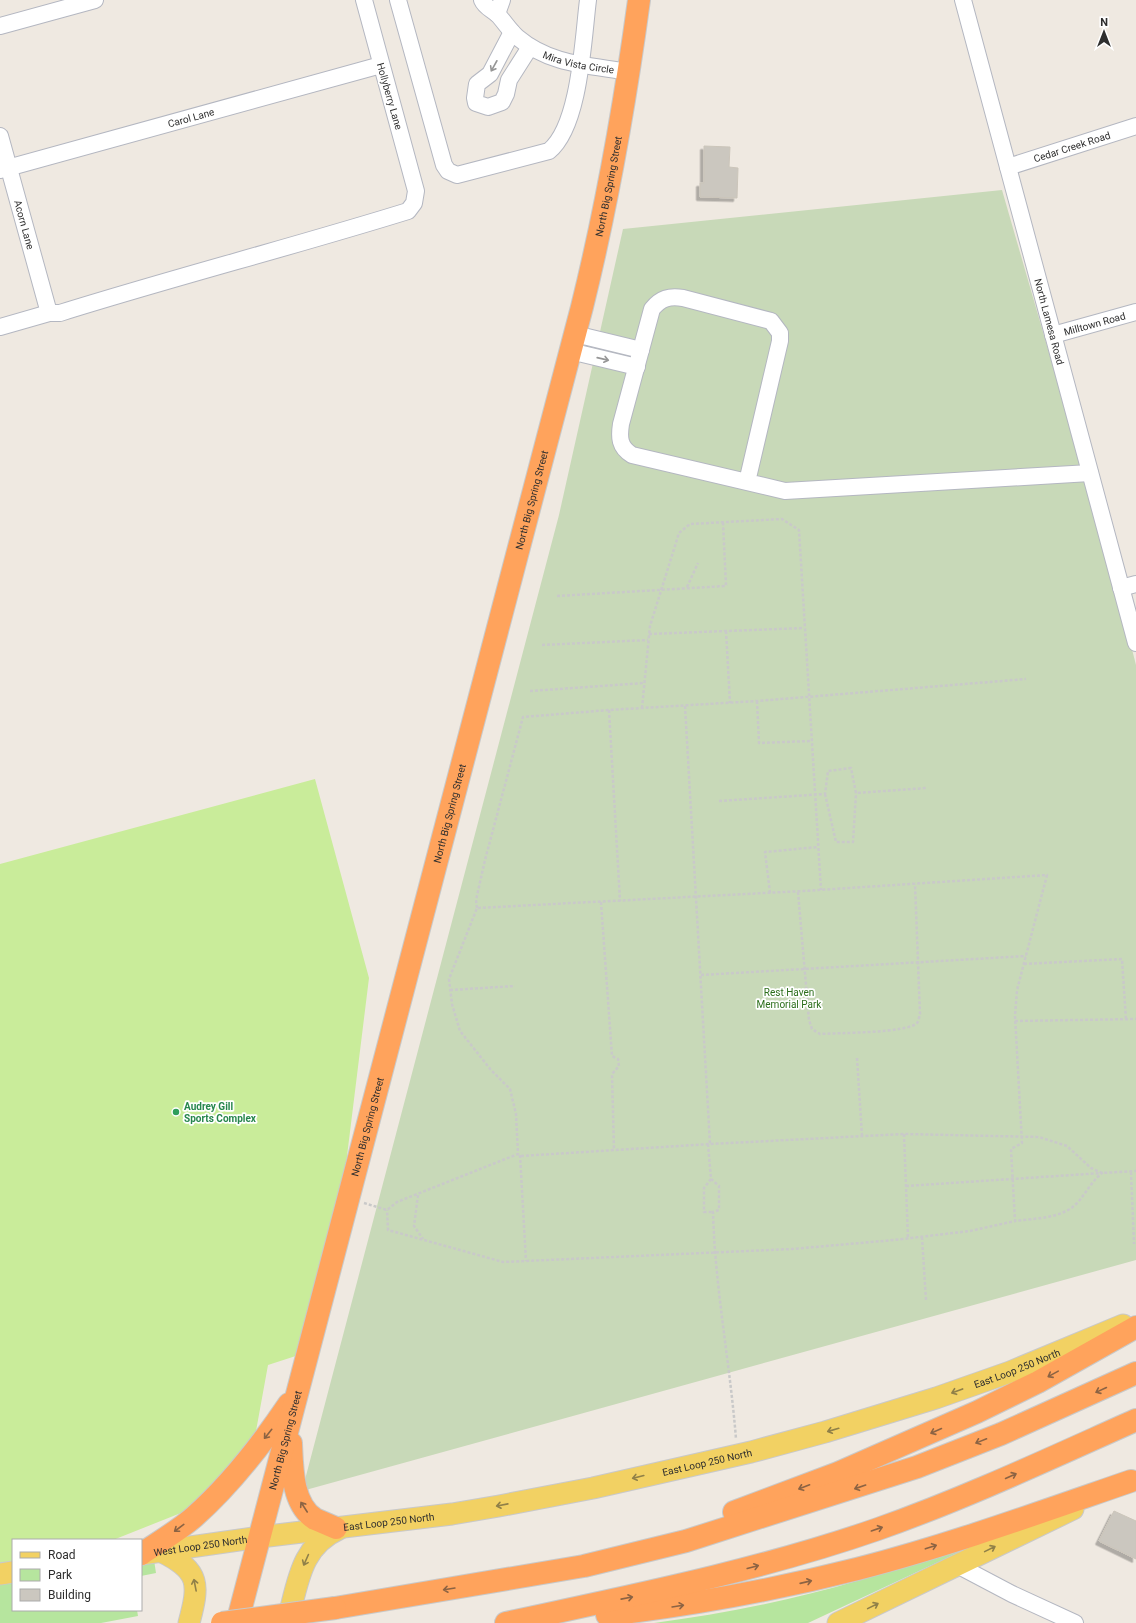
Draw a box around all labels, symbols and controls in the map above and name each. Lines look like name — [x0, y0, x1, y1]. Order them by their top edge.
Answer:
north arrow — [1084, 12, 1124, 52]
text: N — [1100, 16, 1108, 29]
street label: Mira Vista Circle — [541, 49, 615, 76]
one-way arrow — [489, 60, 497, 72]
street label: Hollyberry Lane — [375, 61, 404, 131]
street label: Carol Lane — [167, 106, 215, 129]
street label: Cedar Creek Road — [1032, 130, 1112, 164]
street label: North Big Spring Street — [593, 135, 624, 238]
street label: Acorn Lane — [12, 199, 36, 251]
street label: North Lamesa Road — [1032, 277, 1066, 366]
street label: Milltown Road — [1063, 310, 1127, 338]
one-way arrow — [596, 355, 609, 363]
street label: North Big Spring Street — [514, 449, 550, 551]
street label: North Big Spring Street — [431, 763, 468, 864]
park label: Rest Haven Memorial Park — [757, 987, 822, 1010]
street label: North Big Spring Street — [349, 1076, 386, 1178]
place label: Audrey Gill Sports Complex — [184, 1101, 257, 1124]
marker: Audrey Gill Sports Complex — [171, 1107, 181, 1117]
street label: East Loop 250 North — [972, 1347, 1062, 1390]
one-way arrow — [1047, 1370, 1059, 1378]
one-way arrow — [951, 1387, 963, 1395]
one-way arrow — [1095, 1387, 1107, 1394]
street label: North Big Spring Street — [267, 1390, 304, 1491]
one-way arrow — [826, 1427, 839, 1434]
one-way arrow — [264, 1428, 273, 1439]
one-way arrow — [931, 1428, 943, 1435]
one-way arrow — [976, 1438, 988, 1446]
street label: East Loop 250 North — [661, 1447, 753, 1478]
one-way arrow — [1005, 1472, 1017, 1479]
one-way arrow — [632, 1473, 645, 1481]
one-way arrow — [798, 1483, 810, 1491]
one-way arrow — [853, 1484, 866, 1491]
one-way arrow — [300, 1501, 308, 1512]
one-way arrow — [495, 1502, 508, 1510]
street label: East Loop 250 North — [343, 1511, 435, 1533]
one-way arrow — [174, 1524, 185, 1532]
one-way arrow — [870, 1525, 883, 1532]
street label: West Loop 250 North — [153, 1534, 248, 1558]
legend — [12, 1539, 142, 1611]
one-way arrow — [924, 1543, 937, 1550]
one-way arrow — [984, 1545, 996, 1552]
text: Road — [48, 1548, 76, 1562]
one-way arrow — [302, 1553, 309, 1565]
one-way arrow — [746, 1562, 759, 1570]
text: Park — [48, 1568, 73, 1582]
one-way arrow — [799, 1577, 812, 1585]
one-way arrow — [190, 1579, 198, 1592]
one-way arrow — [443, 1585, 456, 1593]
text: Building — [48, 1588, 91, 1602]
one-way arrow — [620, 1593, 633, 1601]
one-way arrow — [671, 1602, 684, 1610]
one-way arrow — [867, 1602, 879, 1609]

